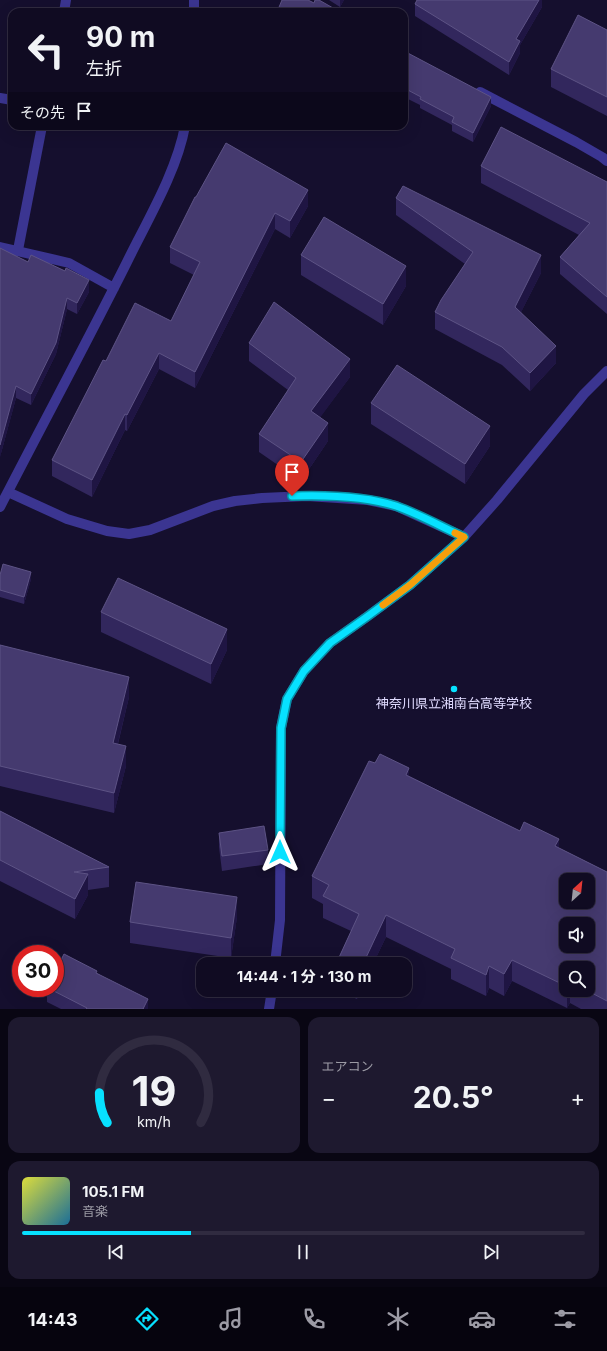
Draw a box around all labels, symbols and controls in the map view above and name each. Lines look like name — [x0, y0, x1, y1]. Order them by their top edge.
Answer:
text: 90 m — [86, 20, 155, 54]
icon: left — [20, 24, 72, 76]
text: 左折 — [86, 58, 122, 79]
icon: arrive — [73, 100, 95, 122]
text: その先 — [20, 103, 65, 122]
pin — [275, 455, 309, 496]
icon: arrive — [281, 461, 303, 483]
marker: 神奈川県立湘南台高等学校 — [449, 684, 459, 694]
place label: 神奈川県立湘南台高等学校 — [376, 695, 532, 711]
position arrow — [259, 831, 301, 873]
north arrow — [559, 873, 595, 909]
map controls — [559, 873, 595, 997]
button: sound — [559, 917, 595, 953]
speed limit sign: 30 — [12, 945, 64, 997]
button: search — [559, 961, 595, 997]
text: 14:44 · 1 分 · 130 m — [237, 967, 371, 986]
text: エアコン — [322, 1058, 374, 1074]
text: 19 — [131, 1066, 176, 1116]
text: 20.5° — [413, 1079, 494, 1115]
text: − — [322, 1085, 336, 1111]
text: + — [570, 1085, 585, 1111]
text: km/h — [137, 1113, 171, 1130]
text: 105.1 FM — [82, 1182, 144, 1201]
text: 音楽 — [82, 1203, 108, 1219]
icon: previous — [105, 1241, 127, 1263]
icon: pause — [292, 1241, 314, 1263]
icon: next — [480, 1241, 502, 1263]
icon: directions — [133, 1305, 161, 1333]
icon: music — [217, 1305, 245, 1333]
icon: phone — [300, 1305, 328, 1333]
icon: climate — [384, 1305, 412, 1333]
icon: car — [468, 1305, 496, 1333]
icon: filters — [551, 1305, 579, 1333]
text: 14:43 — [28, 1309, 78, 1330]

